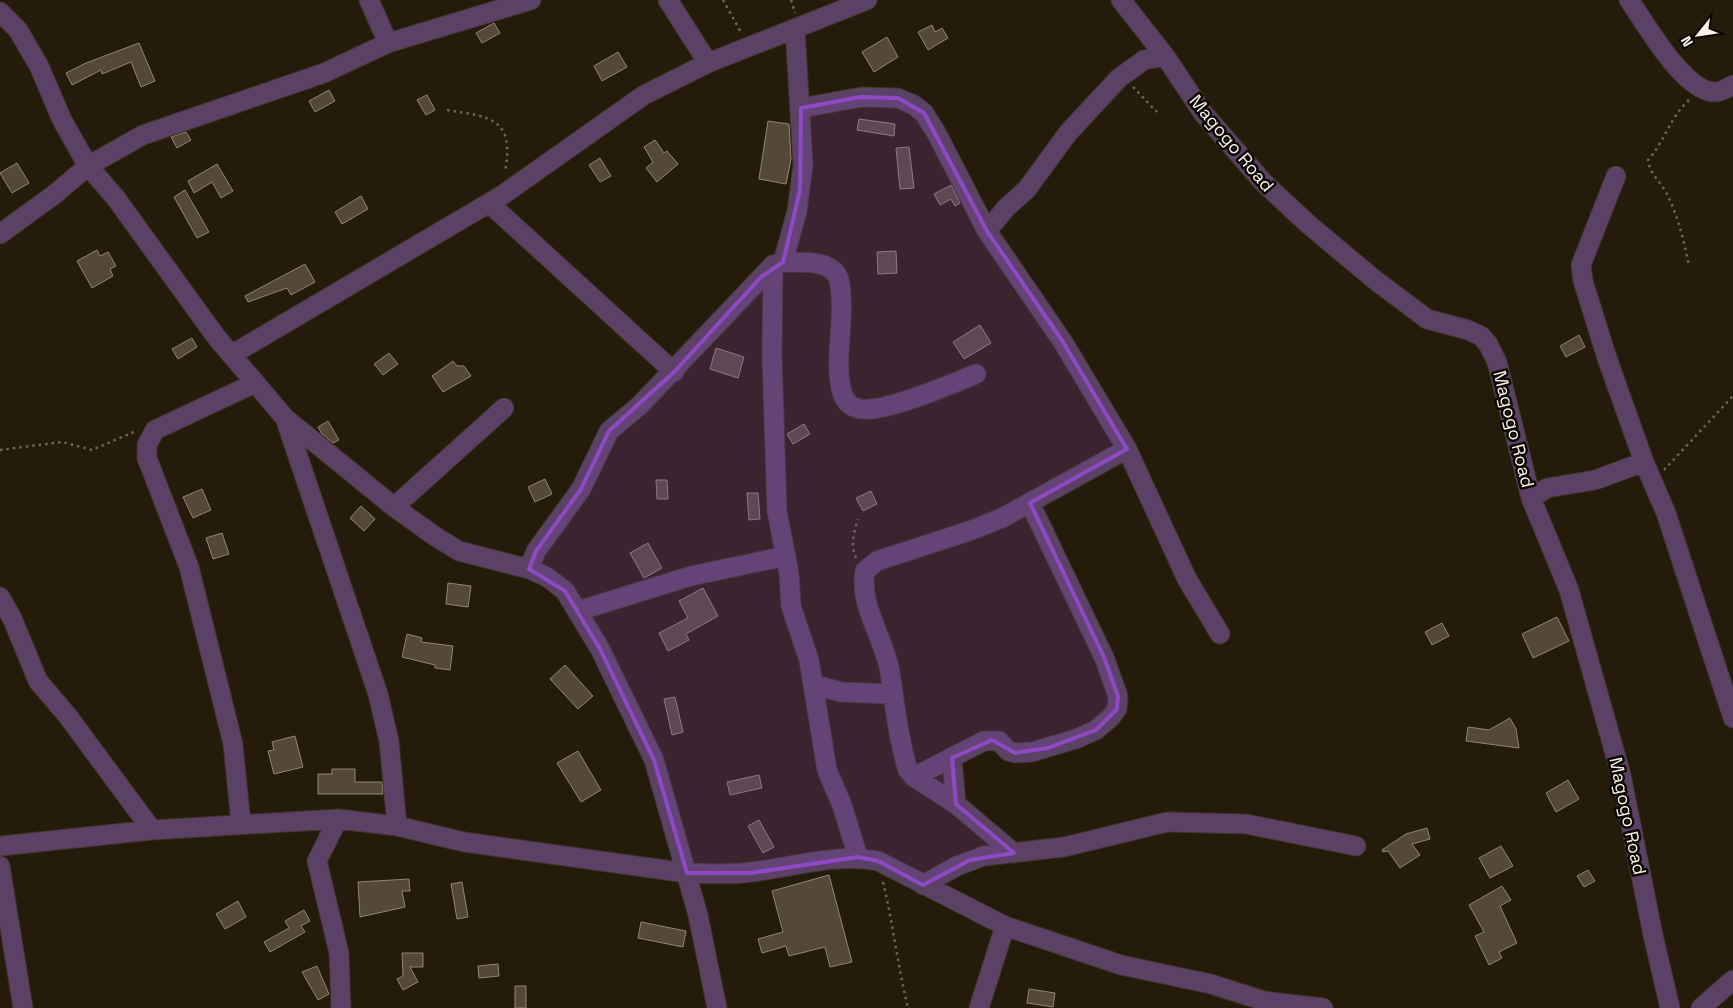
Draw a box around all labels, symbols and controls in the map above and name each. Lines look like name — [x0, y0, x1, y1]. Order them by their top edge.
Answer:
north arrow — [1673, 10, 1723, 60]
text: N — [1677, 33, 1697, 50]
street label: Magogo Road — [1185, 90, 1279, 196]
street label: Magogo Road — [1488, 368, 1540, 490]
street label: Magogo Road — [1604, 755, 1652, 877]

